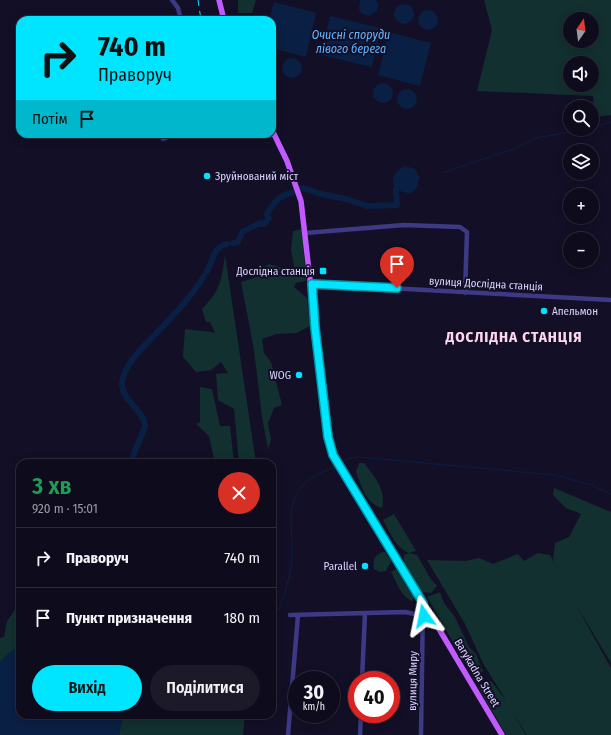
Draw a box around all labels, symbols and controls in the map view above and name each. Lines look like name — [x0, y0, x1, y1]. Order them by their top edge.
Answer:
north arrow — [563, 12, 599, 48]
map controls — [563, 12, 599, 268]
water label: Очисні споруди лівого берега — [312, 28, 390, 56]
text: 740 m — [98, 30, 166, 63]
icon: right — [32, 32, 84, 84]
button: sound — [563, 56, 599, 92]
text: Праворуч — [98, 64, 172, 86]
button: search — [563, 100, 599, 136]
icon: arrive — [76, 108, 98, 130]
text: Потім — [32, 110, 68, 128]
button: layers — [563, 144, 599, 180]
place label: Зруйнований міст — [215, 170, 299, 183]
marker: Зруйнований міст — [202, 171, 212, 181]
button: + — [563, 188, 599, 224]
button: − — [563, 232, 599, 268]
pin — [380, 247, 414, 288]
icon: arrive — [386, 253, 408, 275]
place label: Дослідна станція — [235, 265, 315, 278]
marker: Дослідна станція — [318, 266, 328, 276]
street label: вулиця Дослідна станція — [429, 275, 543, 293]
place label: Апельмон — [552, 305, 598, 318]
marker: Апельмон — [539, 306, 549, 316]
district label: ДОСЛІДНА СТАНЦІЯ — [444, 328, 583, 346]
place label: WOG — [270, 369, 291, 382]
marker: WOG — [294, 370, 304, 380]
text: 3 хв — [32, 472, 72, 500]
button: close — [218, 472, 260, 514]
text: 920 m · 15:01 — [32, 501, 98, 516]
icon: right — [32, 547, 54, 569]
text: Праворуч — [66, 549, 129, 567]
text: 740 m — [224, 549, 260, 567]
place label: Parallel — [324, 560, 357, 573]
marker: Parallel — [360, 561, 370, 571]
position arrow — [403, 595, 445, 637]
icon: arrive — [32, 607, 54, 629]
text: Пункт призначення — [66, 609, 192, 627]
text: 180 m — [224, 609, 260, 627]
street label: Barykadna Street — [452, 637, 503, 710]
street label: вулиця Миру — [406, 651, 420, 711]
button: Вихід — [32, 665, 142, 711]
button: Поділитися — [150, 665, 260, 711]
speed limit sign: 40 — [348, 671, 400, 723]
text: 30 — [304, 680, 324, 704]
text: km/h — [303, 701, 325, 713]

